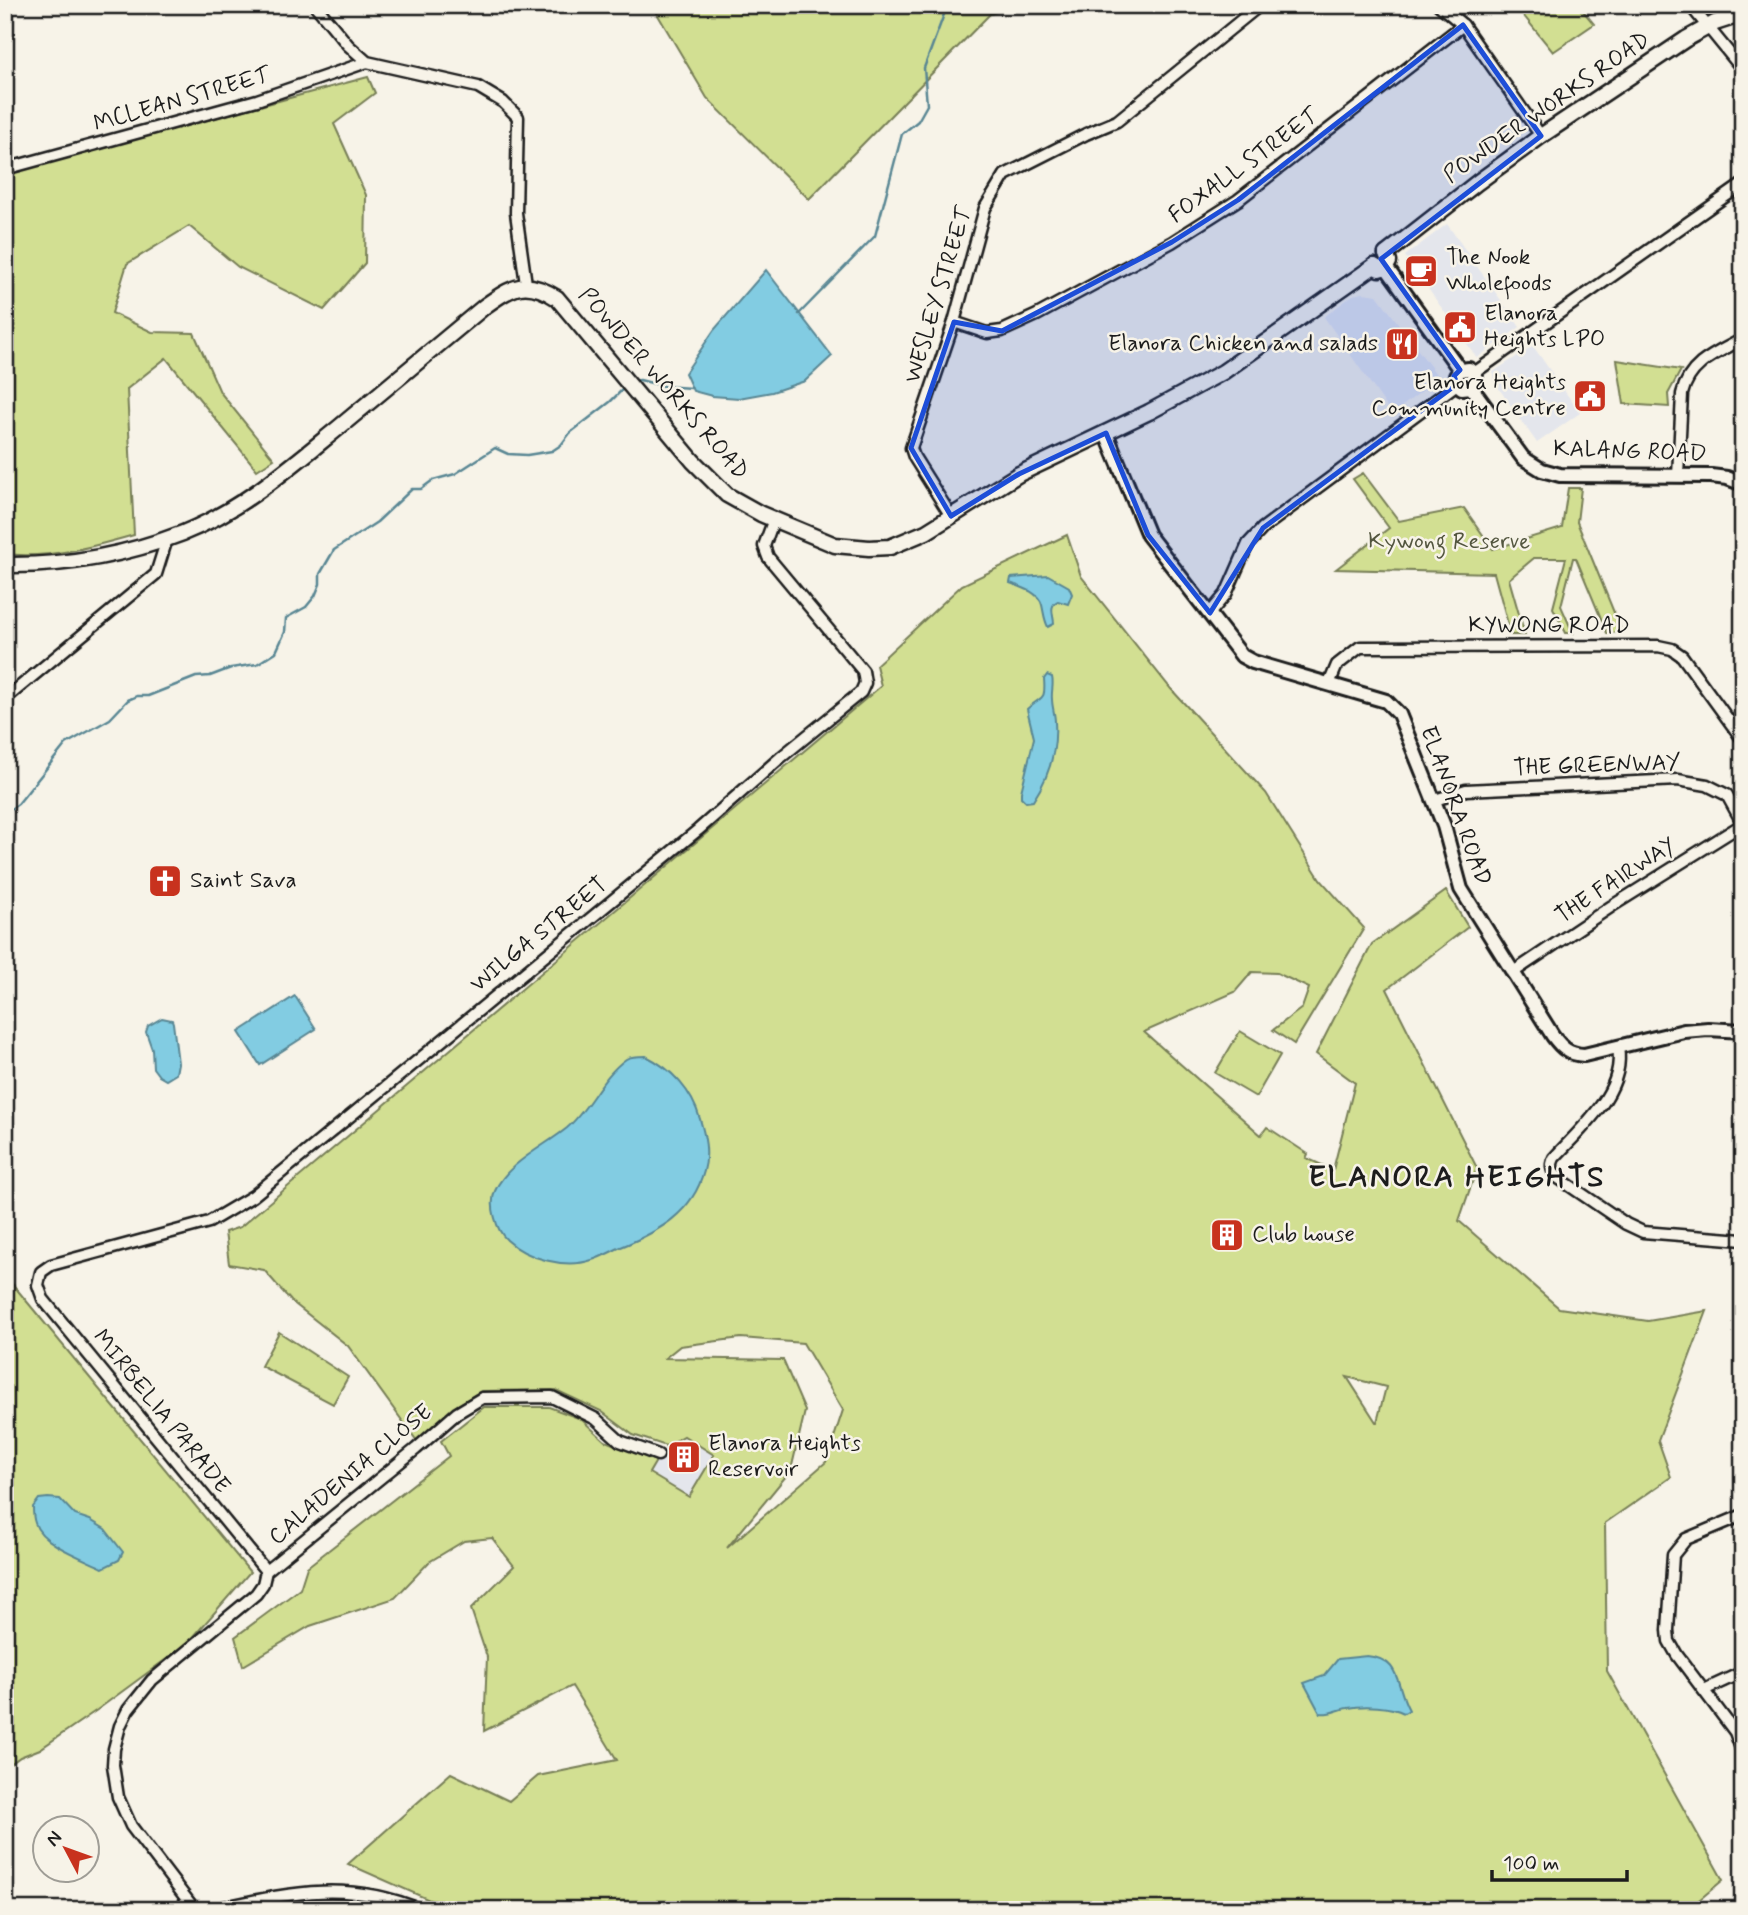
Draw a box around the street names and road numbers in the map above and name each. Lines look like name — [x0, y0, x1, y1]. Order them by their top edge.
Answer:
street label: POWDER WORKS ROAD — [1438, 25, 1656, 191]
street label: MCLEAN STREET — [90, 60, 275, 140]
street label: FOXALL STREET — [1163, 101, 1326, 231]
street label: WESLEY STREET — [898, 202, 981, 387]
street label: POWDER WORKS ROAD — [571, 282, 755, 486]
street label: KALANG ROAD — [1553, 434, 1707, 470]
street label: KYWONG ROAD — [1468, 611, 1630, 641]
street label: ELANORA ROAD — [1412, 722, 1498, 890]
street label: THE GREENWAY — [1513, 748, 1681, 784]
street label: THE FAIRWAY — [1550, 831, 1682, 931]
street label: WILGA STREET — [464, 870, 614, 1000]
street label: MIRBELIA PARADE — [85, 1324, 237, 1500]
street label: CALADENIA CLOSE — [263, 1398, 439, 1552]

